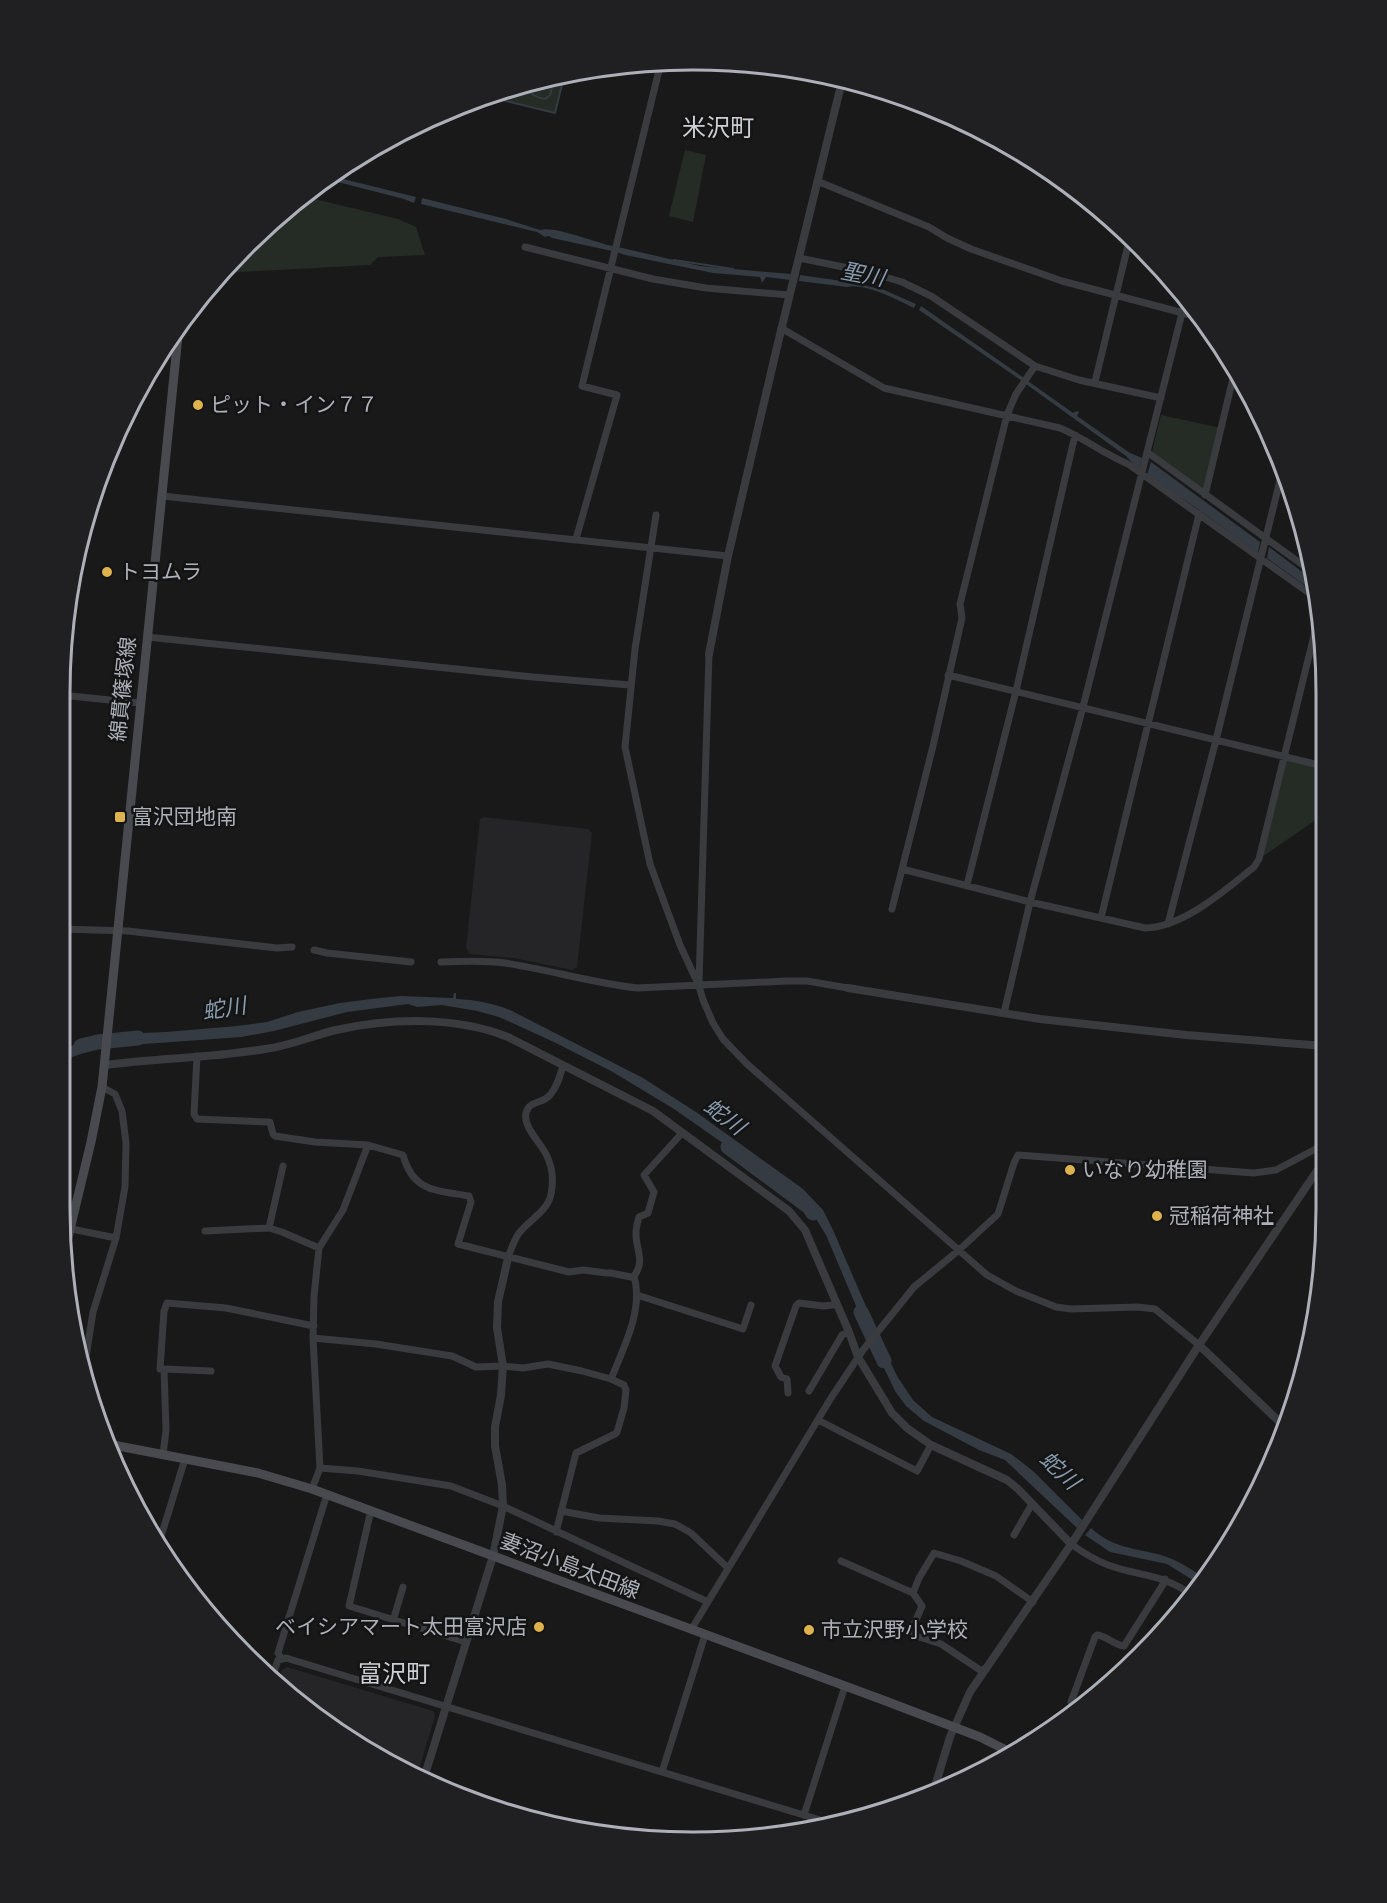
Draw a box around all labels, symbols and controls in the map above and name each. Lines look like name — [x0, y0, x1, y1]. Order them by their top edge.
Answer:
district label: 米沢町 — [682, 112, 754, 143]
water label: 聖川 — [839, 256, 889, 293]
place label: ピット・イン７７ — [210, 391, 378, 419]
marker: ピット・イン７７ — [191, 398, 205, 412]
place label: トヨムラ — [119, 558, 202, 586]
marker: トヨムラ — [100, 565, 114, 579]
street label: 綿貫篠塚線 — [104, 635, 142, 743]
place label: 富沢団地南 — [132, 803, 237, 831]
marker: 富沢団地南 — [113, 810, 127, 824]
water label: 蛇川 — [200, 990, 250, 1026]
water label: 蛇川 — [698, 1092, 753, 1142]
place label: いなり幼稚園 — [1082, 1156, 1208, 1184]
marker: いなり幼稚園 — [1063, 1163, 1077, 1177]
place label: 冠稲荷神社 — [1169, 1202, 1274, 1230]
marker: 冠稲荷神社 — [1150, 1209, 1164, 1223]
water label: 蛇川 — [1034, 1445, 1087, 1497]
street label: 妻沼小島太田線 — [496, 1527, 644, 1605]
place label: ベイシアマート太田富沢店 — [275, 1613, 527, 1641]
place label: 市立沢野小学校 — [821, 1616, 968, 1644]
marker: ベイシアマート太田富沢店 — [532, 1620, 546, 1634]
marker: 市立沢野小学校 — [802, 1623, 816, 1637]
district label: 富沢町 — [358, 1658, 430, 1689]

